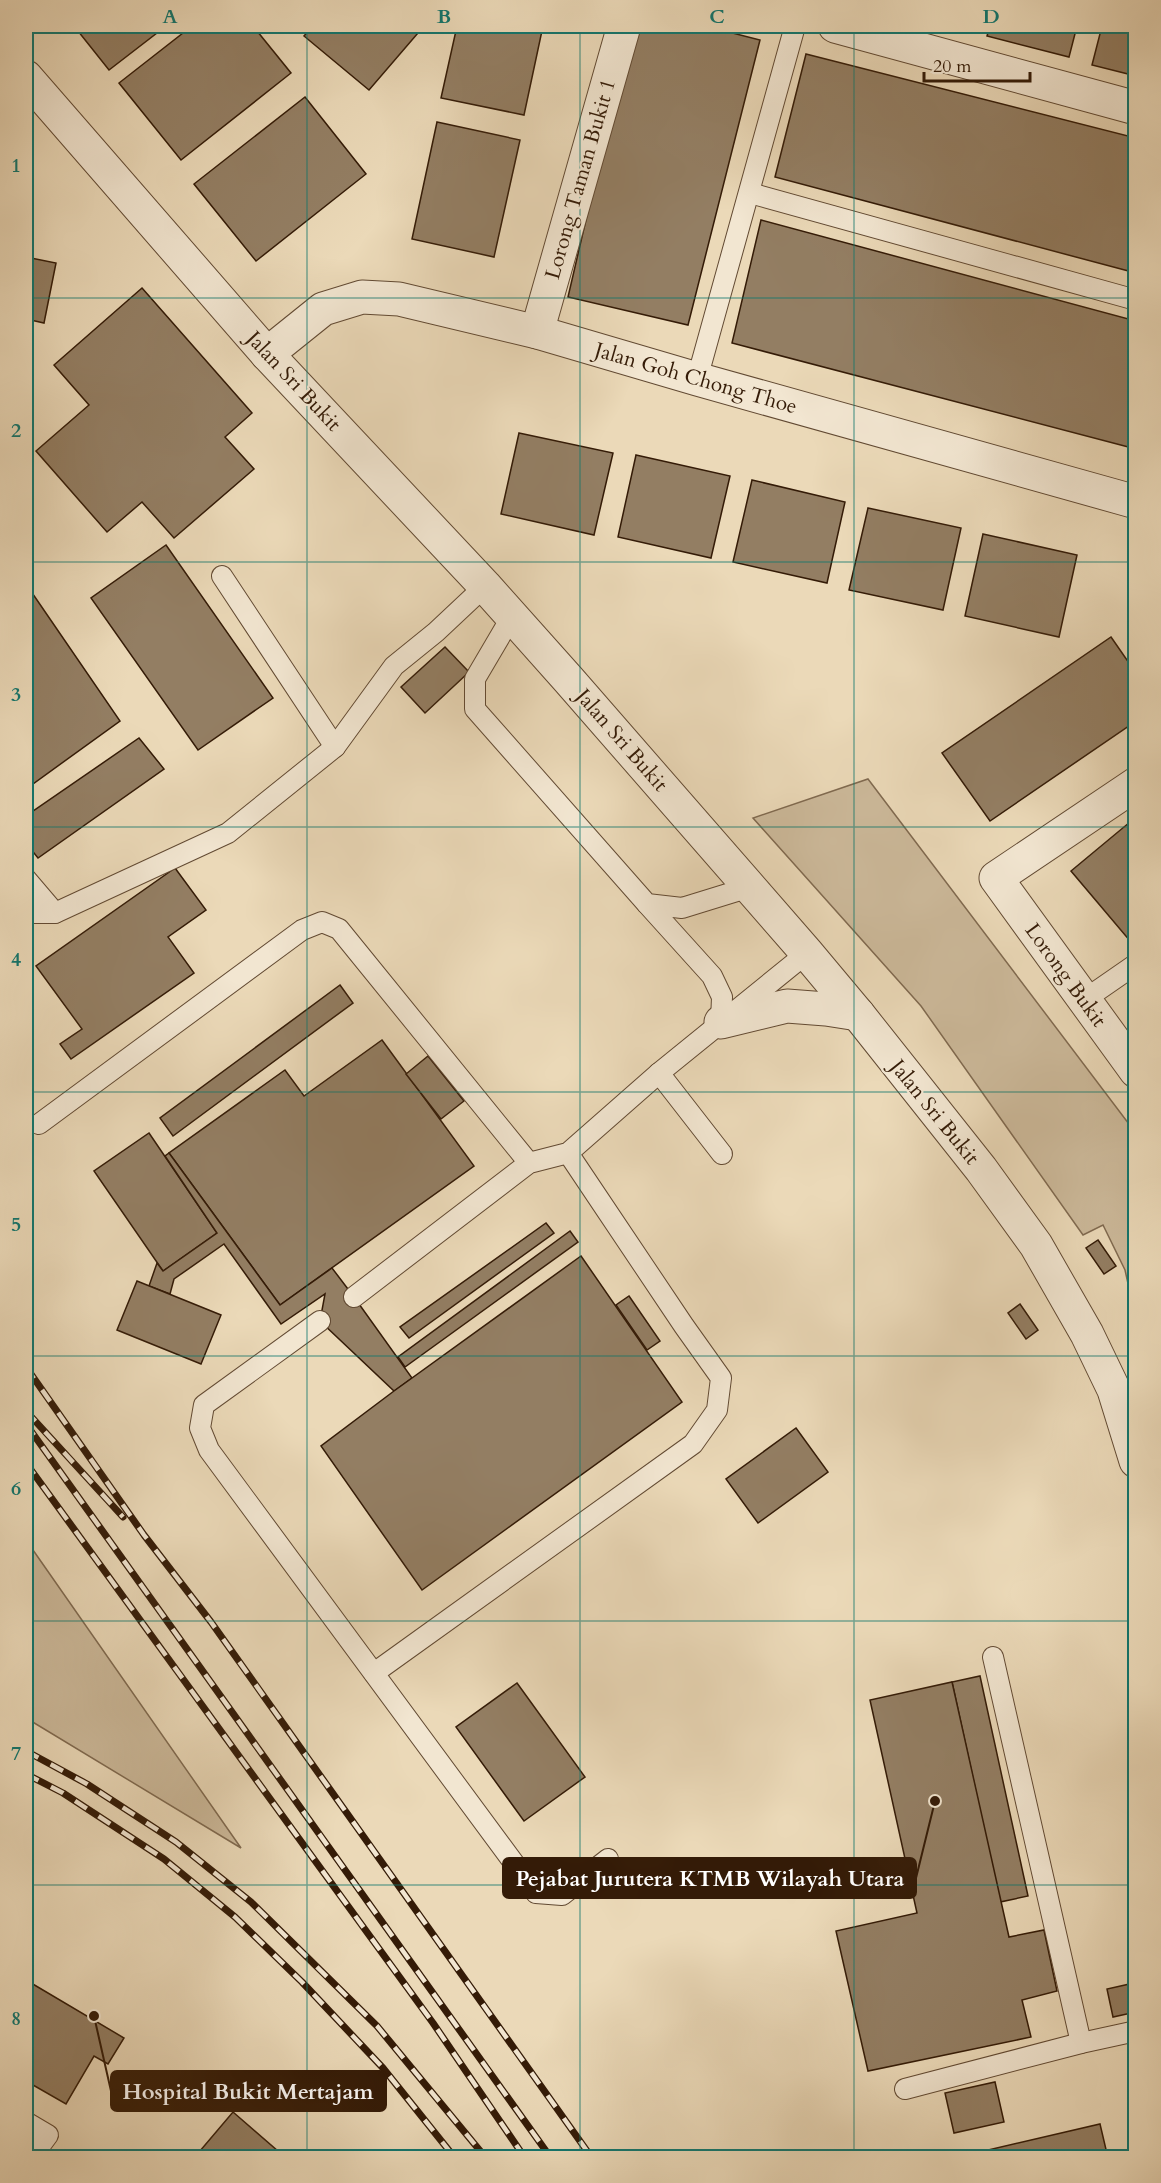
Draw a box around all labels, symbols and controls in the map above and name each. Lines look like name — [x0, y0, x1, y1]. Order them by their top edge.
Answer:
text: A — [162, 3, 178, 30]
text: B — [437, 3, 451, 30]
text: C — [709, 3, 725, 30]
text: D — [982, 3, 1000, 30]
scale bar — [924, 45, 1030, 83]
text: 20 m — [933, 54, 972, 79]
street label: Lorong Taman Bukit 1 — [538, 76, 623, 283]
text: 1 — [11, 152, 21, 179]
street label: Jalan Sri Bukit — [238, 323, 348, 438]
street label: Jalan Goh Chong Thoe — [588, 335, 801, 421]
text: 2 — [11, 417, 21, 444]
street label: Jalan Sri Bukit — [567, 680, 675, 798]
text: 3 — [11, 681, 21, 708]
street label: Lorong Bukit — [1018, 917, 1113, 1033]
text: 4 — [11, 946, 21, 973]
street label: Jalan Sri Bukit — [881, 1051, 986, 1171]
text: 5 — [11, 1211, 21, 1238]
text: 6 — [11, 1475, 21, 1502]
text: 7 — [11, 1740, 21, 1767]
callout: Pejabat Jurutera KTMB Wilayah Utara — [503, 1858, 916, 1898]
text: Pejabat Jurutera KTMB Wilayah Utara — [516, 1864, 905, 1894]
text: 8 — [11, 2005, 21, 2032]
callout: Hospital Bukit Mertajam — [111, 2071, 386, 2111]
text: Hospital Bukit Mertajam — [122, 2077, 374, 2107]

